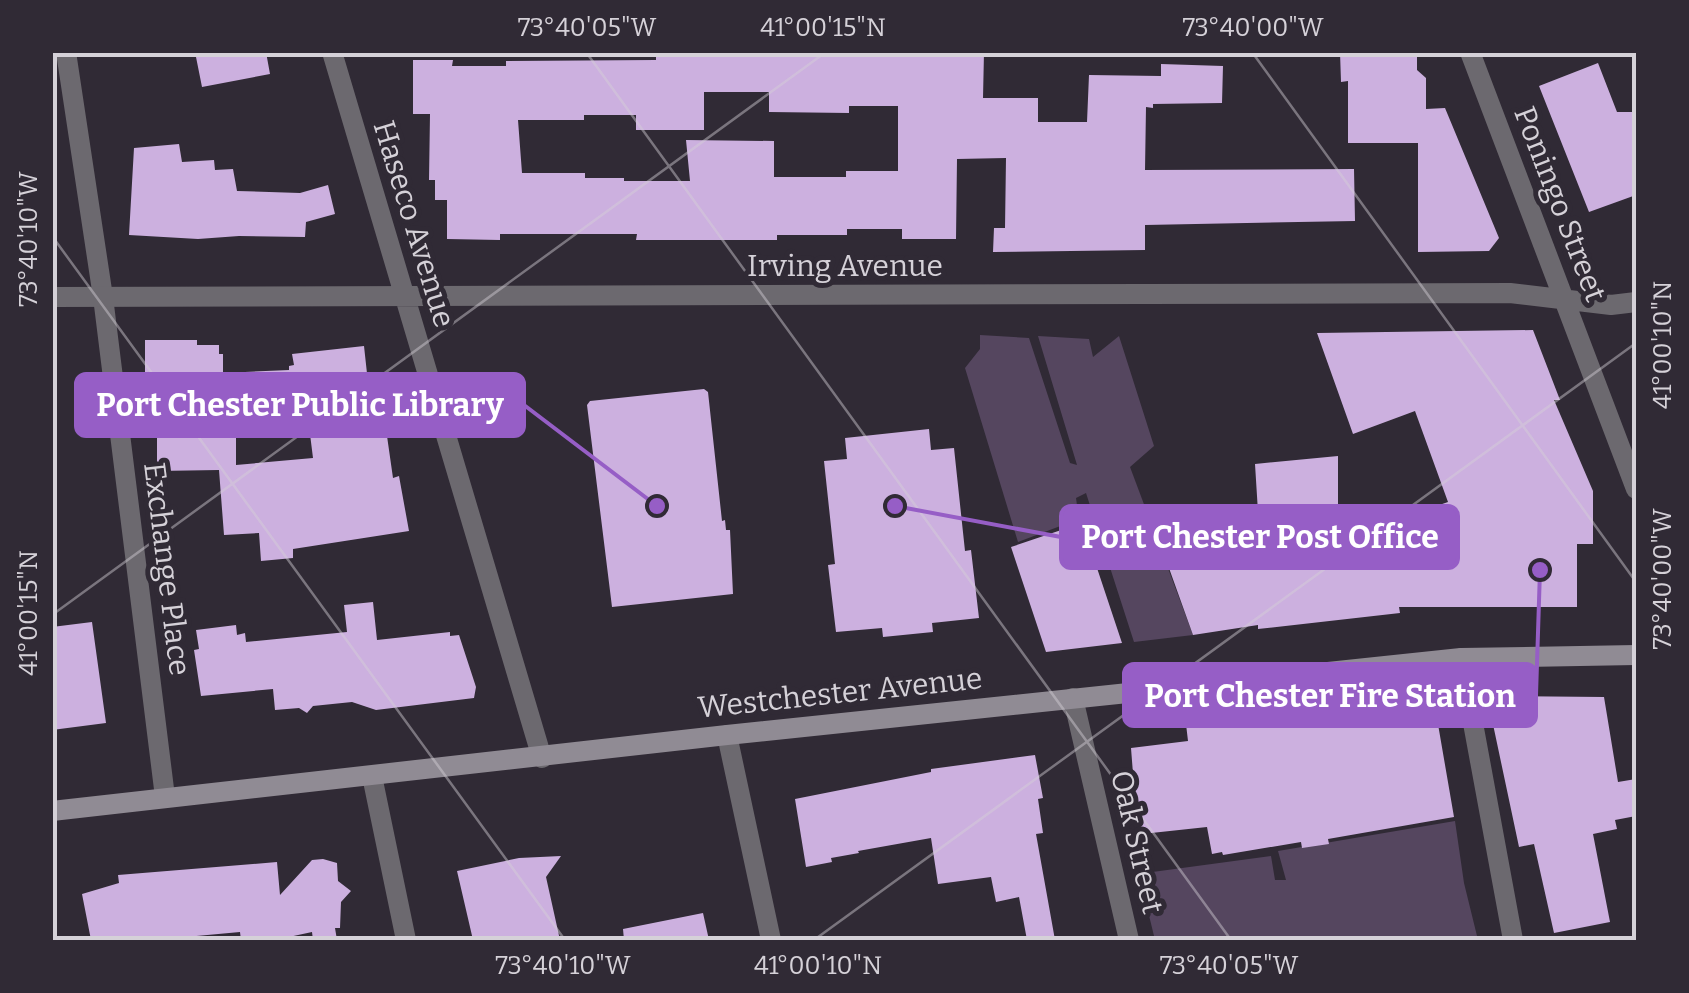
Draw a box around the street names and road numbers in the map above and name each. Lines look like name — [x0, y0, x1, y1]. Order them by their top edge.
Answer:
street label: Poningo Street — [1506, 101, 1614, 307]
street label: Haseco Avenue — [365, 116, 463, 332]
street label: Irving Avenue — [747, 248, 943, 284]
street label: Exchange Place — [136, 460, 198, 678]
street label: Westchester Avenue — [696, 660, 984, 726]
street label: Oak Street — [1103, 767, 1171, 917]

